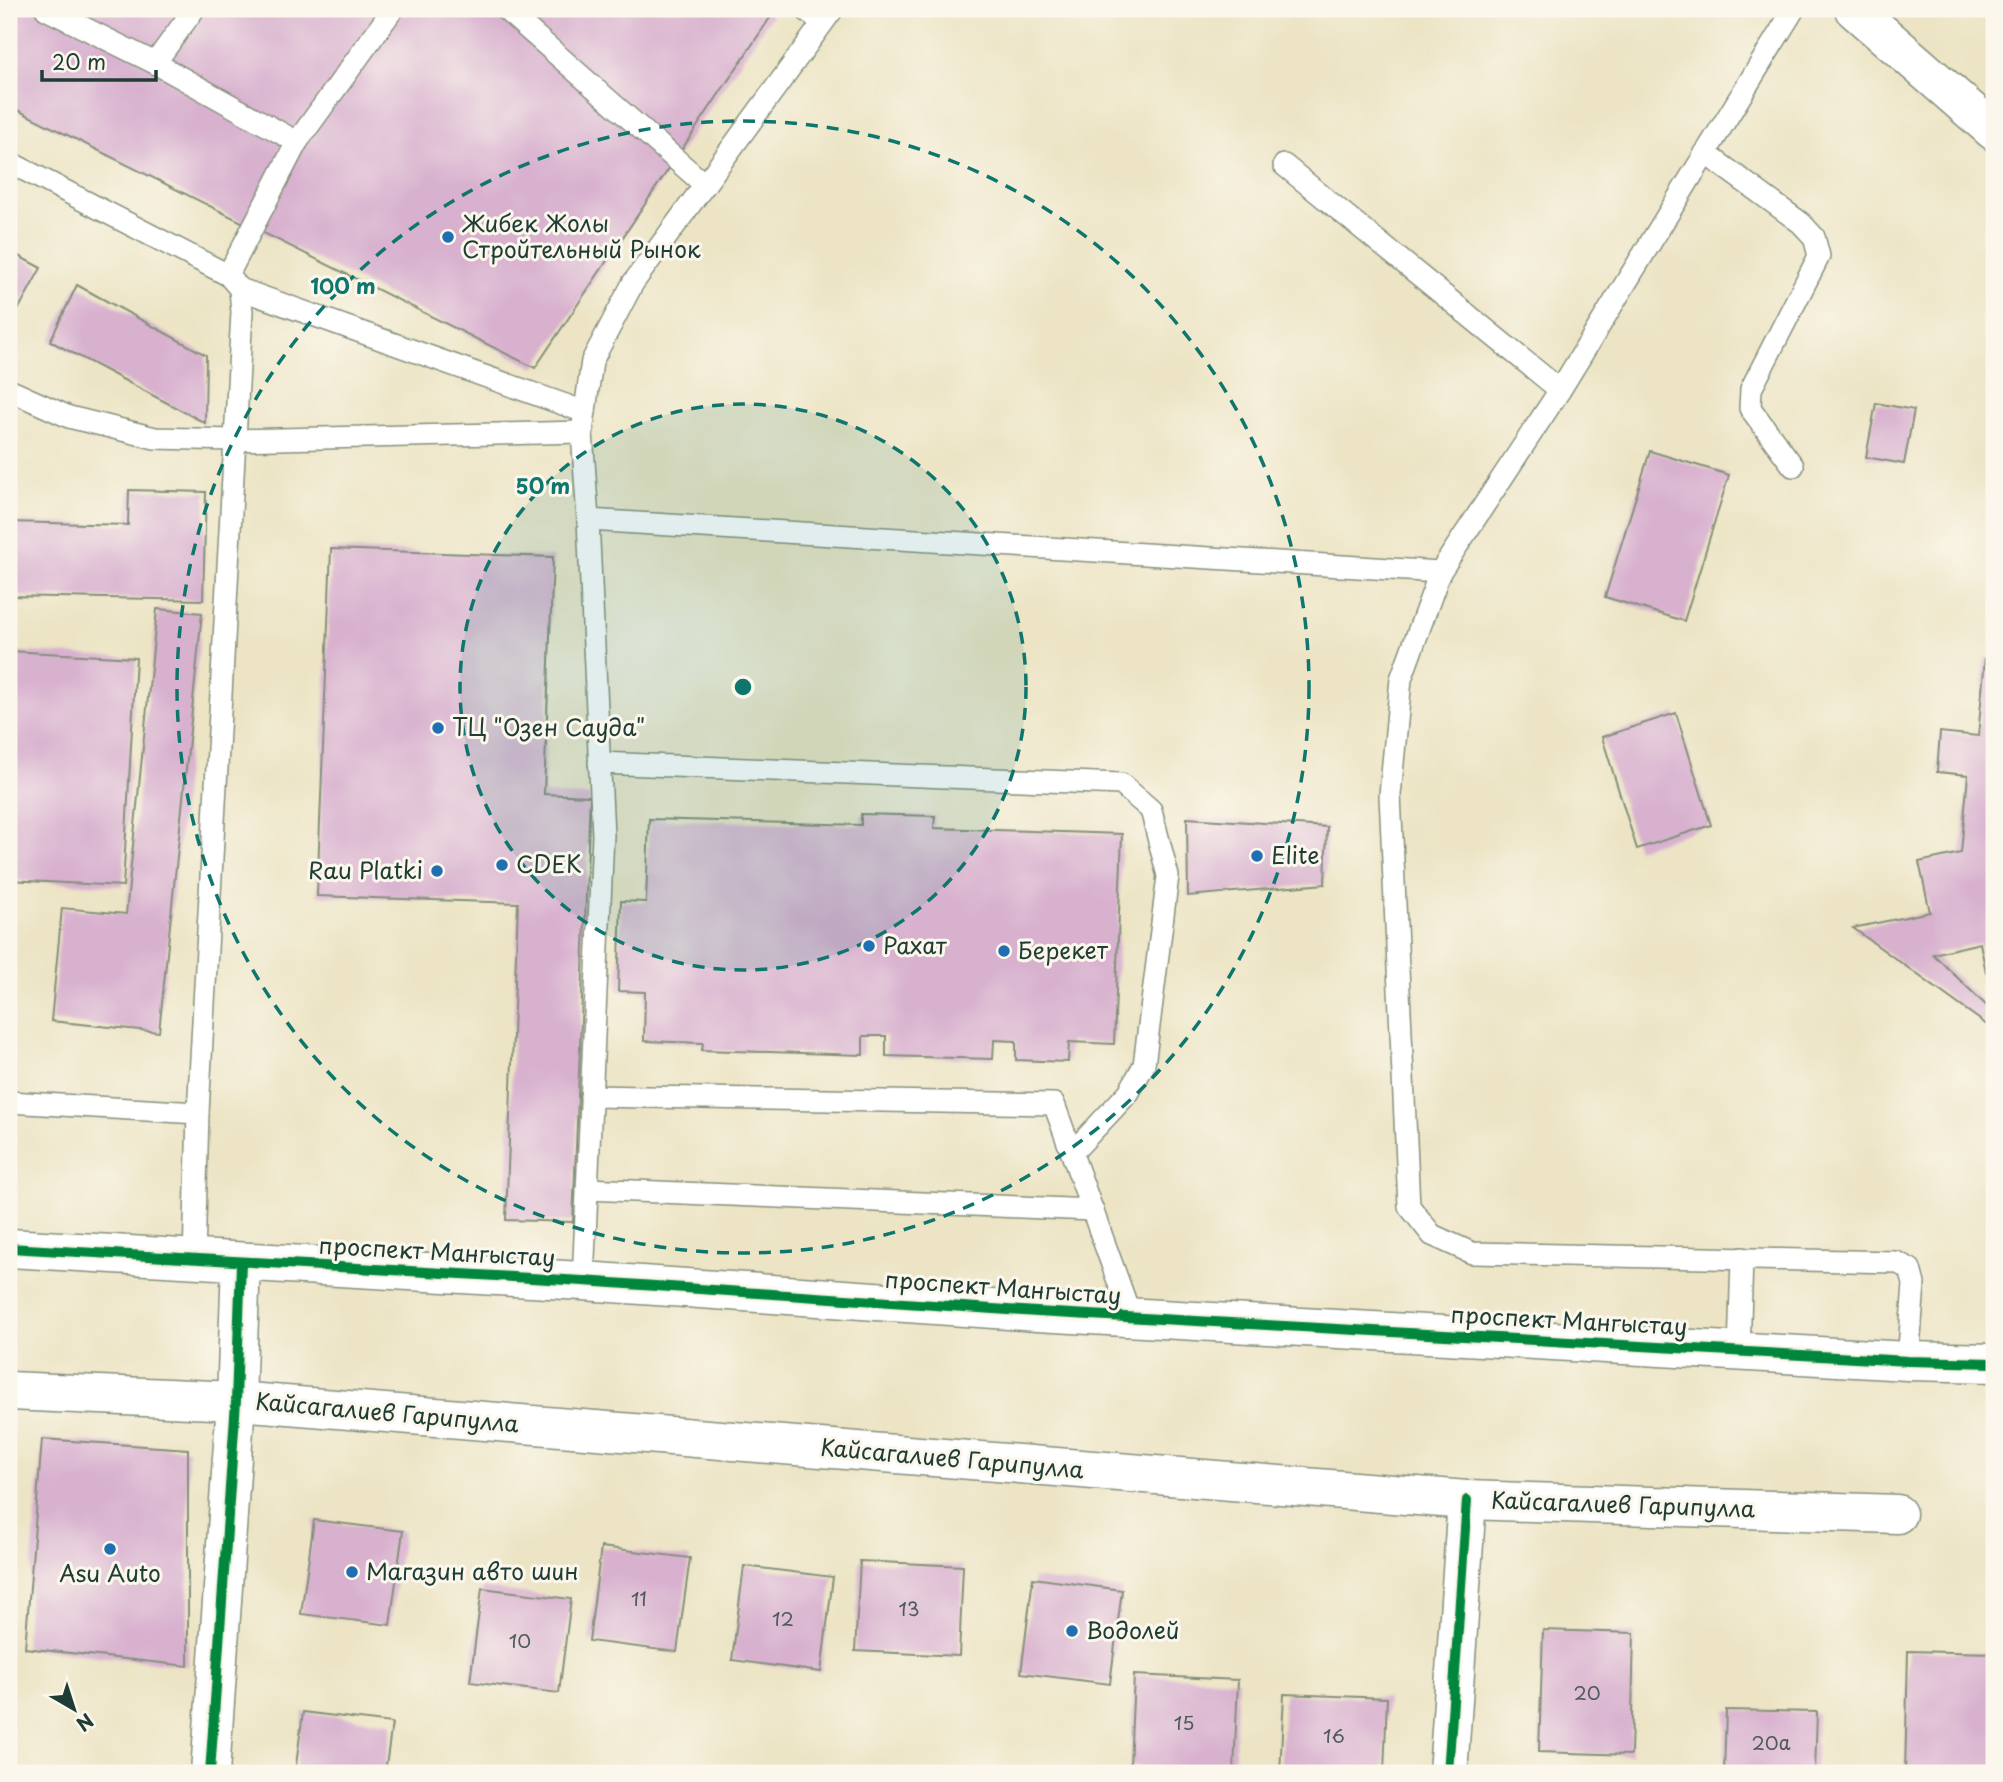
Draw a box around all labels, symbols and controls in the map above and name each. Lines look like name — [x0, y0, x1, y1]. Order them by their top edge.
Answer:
scale bar — [42, 38, 156, 82]
text: 20 m — [52, 45, 106, 77]
place label: Жибек Жолы Стройтельный Рынок — [462, 205, 701, 266]
marker: Жибек Жолы Стройтельный Рынок — [440, 229, 456, 245]
text: 100 m — [310, 269, 376, 301]
text: 50 m — [516, 469, 570, 501]
centre of rings — [731, 675, 755, 699]
place label: ТЦ "Озен Сауда" — [452, 709, 645, 744]
marker: ТЦ "Озен Сауда" — [430, 720, 446, 736]
place label: Elite — [1271, 837, 1320, 872]
place label: CDEK — [516, 846, 582, 881]
marker: Elite — [1249, 848, 1265, 864]
place label: Rau Platki — [308, 852, 423, 887]
marker: CDEK — [494, 857, 510, 873]
marker: Rau Platki — [429, 863, 445, 879]
place label: Рахат — [883, 927, 948, 962]
place label: Берекет — [1018, 932, 1109, 967]
marker: Рахат — [861, 938, 877, 954]
marker: Берекет — [996, 943, 1012, 959]
street label: проспект Мангыстау — [318, 1227, 556, 1274]
street label: проспект Мангыстау — [884, 1261, 1122, 1312]
street label: проспект Мангыстау — [1450, 1296, 1688, 1343]
street label: Кайсагалиев Гарипулла — [254, 1383, 521, 1441]
street label: Кайсагалиев Гарипулла — [819, 1429, 1086, 1487]
street label: Кайсагалиев Гарипулла — [1490, 1481, 1757, 1526]
marker: Asu Auto — [102, 1541, 118, 1557]
place label: Магазин авто шин — [366, 1553, 579, 1588]
place label: Asu Auto — [59, 1555, 161, 1590]
marker: Магазин авто шин — [344, 1564, 360, 1580]
house number: 11 — [631, 1584, 647, 1612]
house number: 13 — [898, 1594, 920, 1622]
house number: 12 — [772, 1604, 794, 1632]
place label: Водолей — [1086, 1612, 1180, 1647]
marker: Водолей — [1064, 1623, 1080, 1639]
house number: 10 — [509, 1626, 531, 1654]
north arrow — [38, 1674, 108, 1744]
house number: 20 — [1573, 1678, 1601, 1706]
text: N — [71, 1707, 100, 1739]
house number: 15 — [1174, 1708, 1194, 1736]
house number: 16 — [1323, 1721, 1345, 1749]
house number: 20а — [1752, 1728, 1791, 1756]

